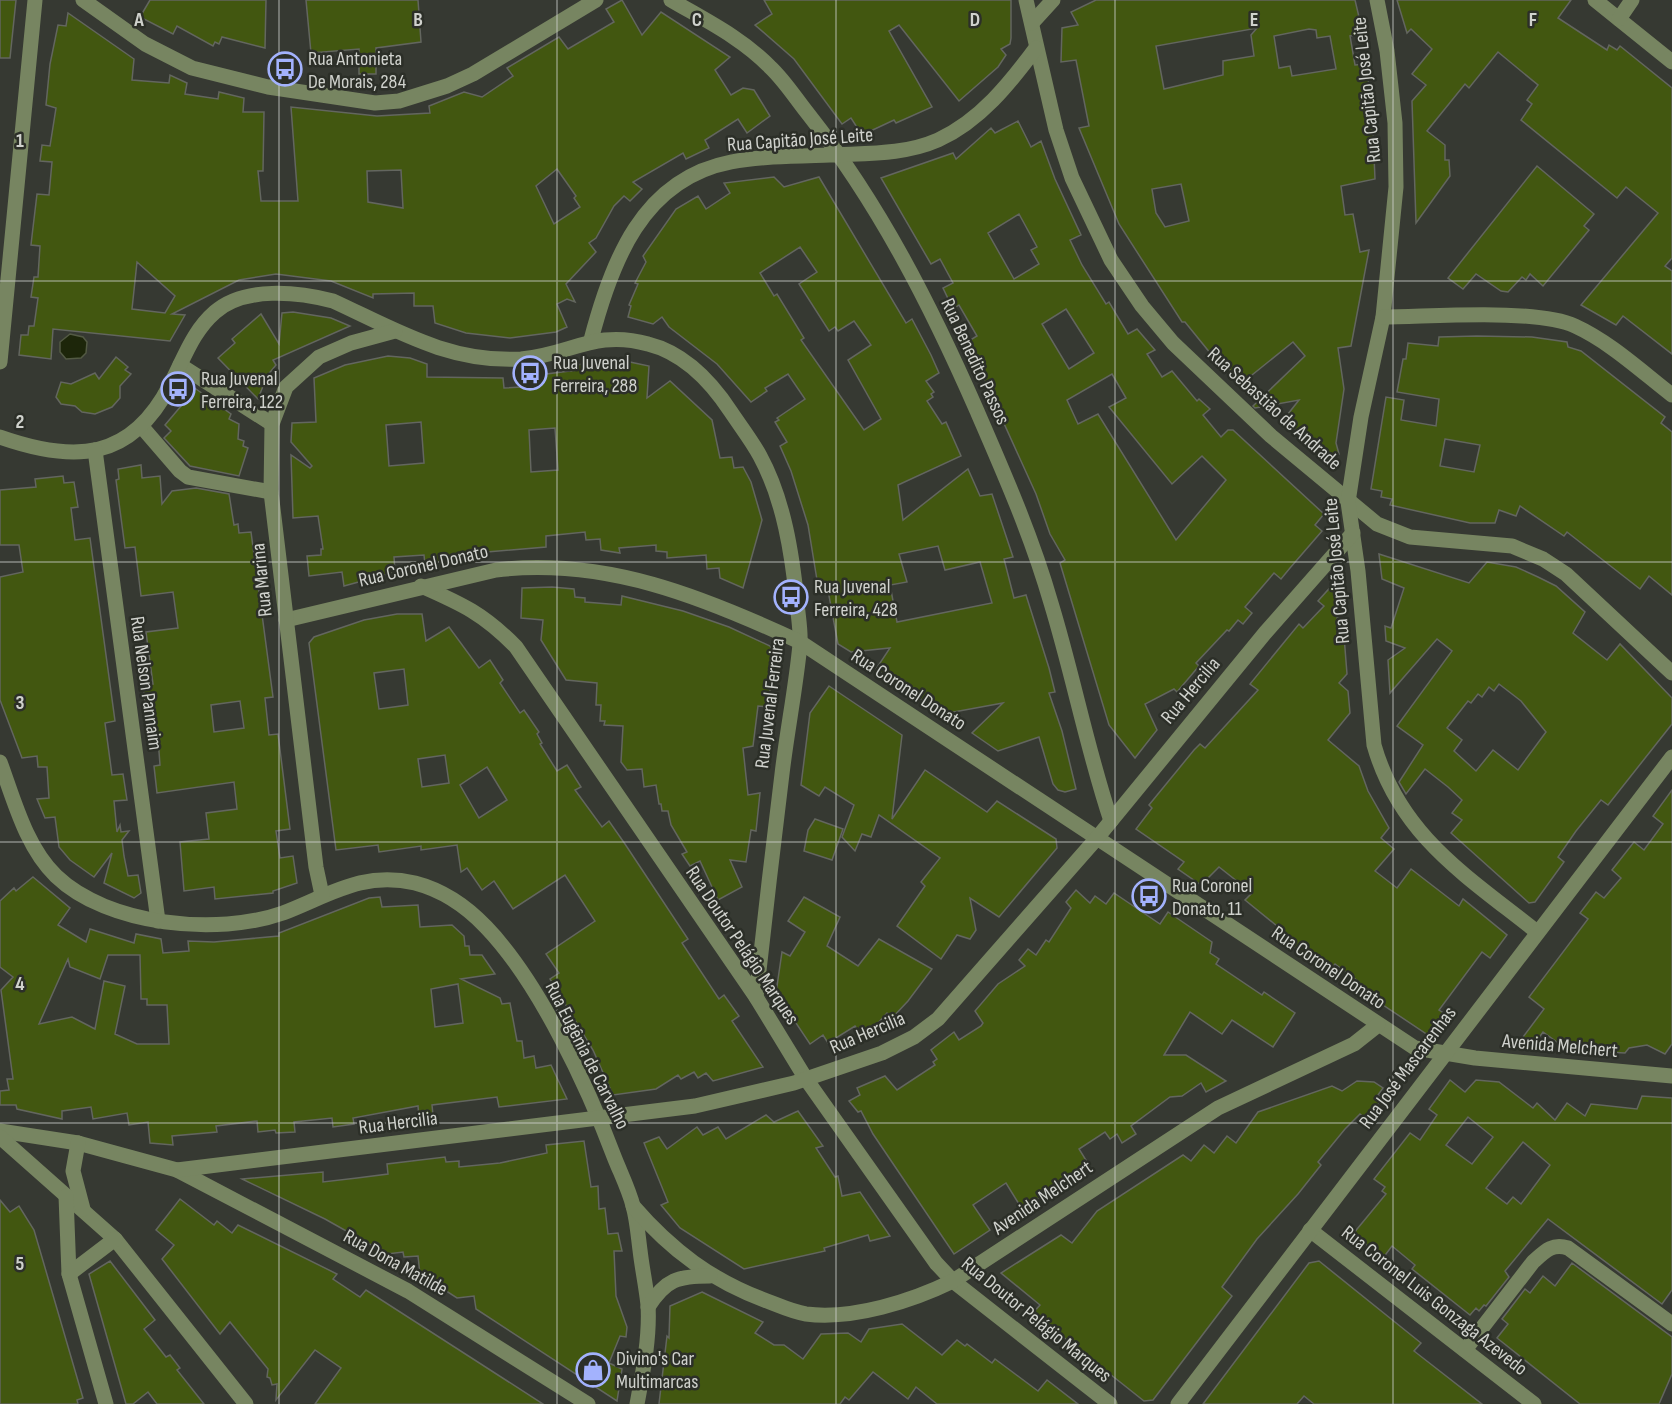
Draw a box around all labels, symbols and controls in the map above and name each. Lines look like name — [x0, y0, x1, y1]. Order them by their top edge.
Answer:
text: A — [133, 8, 144, 32]
text: B — [413, 8, 423, 32]
text: C — [692, 8, 702, 32]
text: D — [970, 8, 980, 32]
text: E — [1250, 8, 1258, 32]
text: F — [1529, 8, 1537, 32]
street label: Rua Capitão José Leite — [1347, 16, 1387, 164]
place label: Rua Antonieta De Morais, 284 — [308, 47, 406, 94]
bus stop icon: Rua Antonieta De Morais, 284 — [267, 51, 303, 87]
street label: Rua Capitão José Leite — [726, 123, 874, 157]
text: 1 — [16, 129, 24, 153]
street label: Rua Benedito Passos — [935, 294, 1015, 429]
street label: Rua Sebastião de Andrade — [1202, 342, 1346, 475]
place label: Rua Juvenal Ferreira, 288 — [553, 351, 637, 398]
bus stop icon: Rua Juvenal Ferreira, 288 — [512, 355, 548, 391]
place label: Rua Juvenal Ferreira, 122 — [201, 367, 283, 414]
bus stop icon: Rua Juvenal Ferreira, 122 — [160, 371, 196, 407]
text: 2 — [16, 410, 24, 434]
street label: Rua Capitão José Leite — [1319, 497, 1355, 645]
street label: Rua Coronel Donato — [356, 539, 490, 593]
street label: Rua Marina — [246, 542, 278, 618]
place label: Rua Juvenal Ferreira, 428 — [814, 575, 898, 622]
bus stop icon: Rua Juvenal Ferreira, 428 — [773, 579, 809, 615]
street label: Rua Nelson Pannaim — [125, 615, 167, 752]
street label: Rua Juvenal Ferreira — [750, 637, 790, 770]
street label: Rua Coronel Donato — [846, 644, 970, 736]
street label: Rua Hercilia — [1156, 653, 1225, 729]
text: 3 — [16, 691, 25, 715]
street label: Rua Doutor Pelágio Marques — [680, 862, 804, 1029]
place label: Rua Coronel Donato, 11 — [1172, 874, 1252, 921]
bus stop icon: Rua Coronel Donato, 11 — [1131, 878, 1167, 914]
street label: Rua Coronel Donato — [1267, 921, 1390, 1015]
text: 4 — [15, 972, 25, 996]
street label: Rua Eugênia de Carvalho — [540, 978, 635, 1133]
street label: Rua José Mascarenhas — [1354, 1002, 1462, 1134]
street label: Rua Hercilia — [826, 1006, 909, 1059]
street label: Avenida Melchert — [1500, 1029, 1619, 1063]
street label: Rua Hercilia — [357, 1106, 439, 1140]
street label: Avenida Melchert — [987, 1156, 1097, 1241]
street label: Rua Coronel Luis Gonzaga Azevedo — [1337, 1221, 1532, 1381]
street label: Rua Dona Matilde — [339, 1224, 452, 1301]
text: 5 — [16, 1252, 25, 1276]
street label: Rua Doutor Pelágio Marques — [956, 1252, 1116, 1388]
place label: Divino's Car Multimarcas — [616, 1347, 698, 1394]
shop icon: Divino's Car Multimarcas — [575, 1352, 611, 1388]

